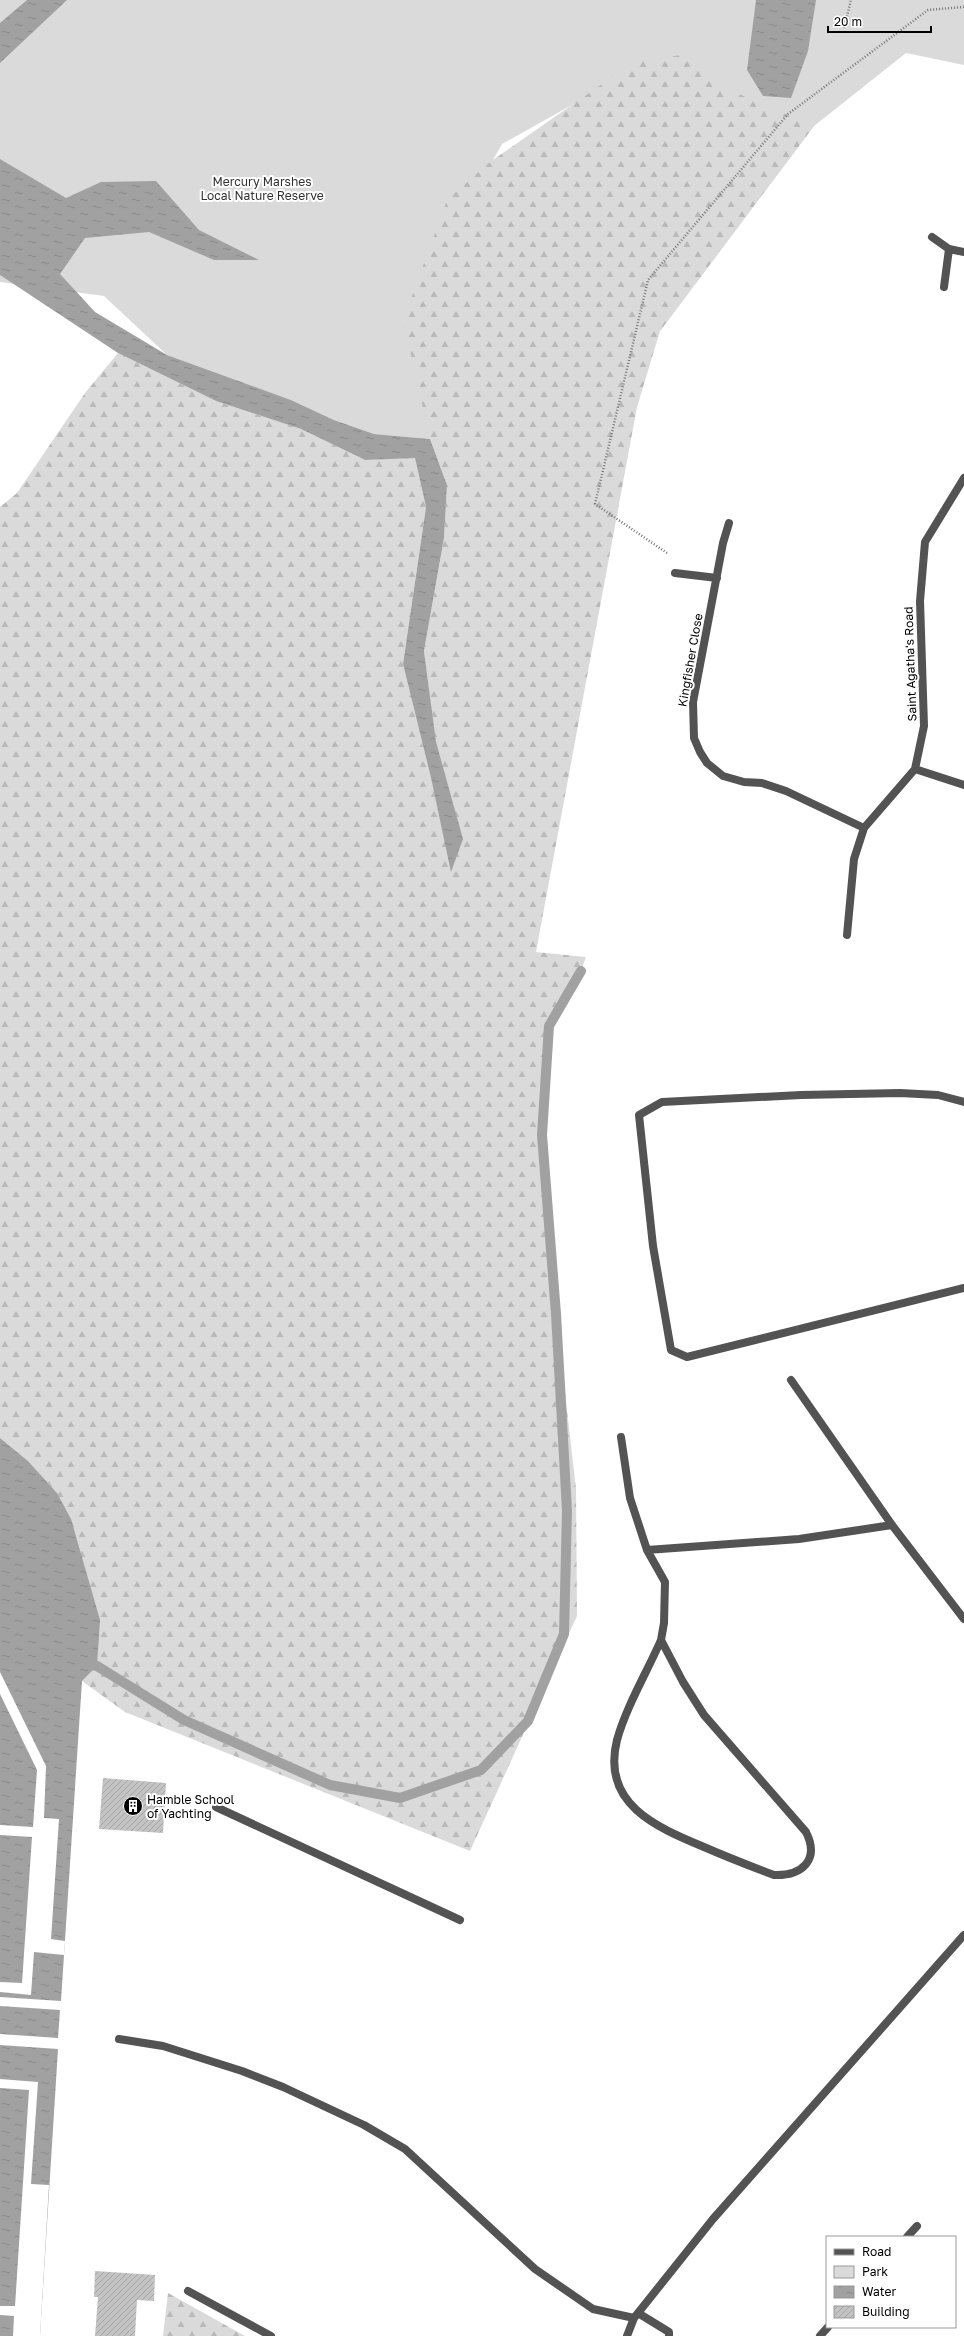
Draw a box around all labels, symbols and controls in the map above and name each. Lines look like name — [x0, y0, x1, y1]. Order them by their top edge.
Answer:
scale bar — [828, 8, 931, 34]
text: 20 m — [834, 14, 862, 29]
park label: Mercury Marshes Local Nature Reserve — [200, 174, 324, 203]
street label: Saint Agatha's Road — [900, 606, 920, 722]
street label: Kingfisher Close — [674, 612, 706, 708]
place label: Hamble School of Yachting — [147, 1792, 235, 1821]
building icon: Hamble School of Yachting — [122, 1795, 144, 1817]
legend — [826, 2236, 956, 2328]
text: Road — [862, 2244, 891, 2259]
text: Park — [862, 2264, 888, 2279]
text: Water — [862, 2284, 896, 2299]
text: Building — [862, 2304, 910, 2319]

